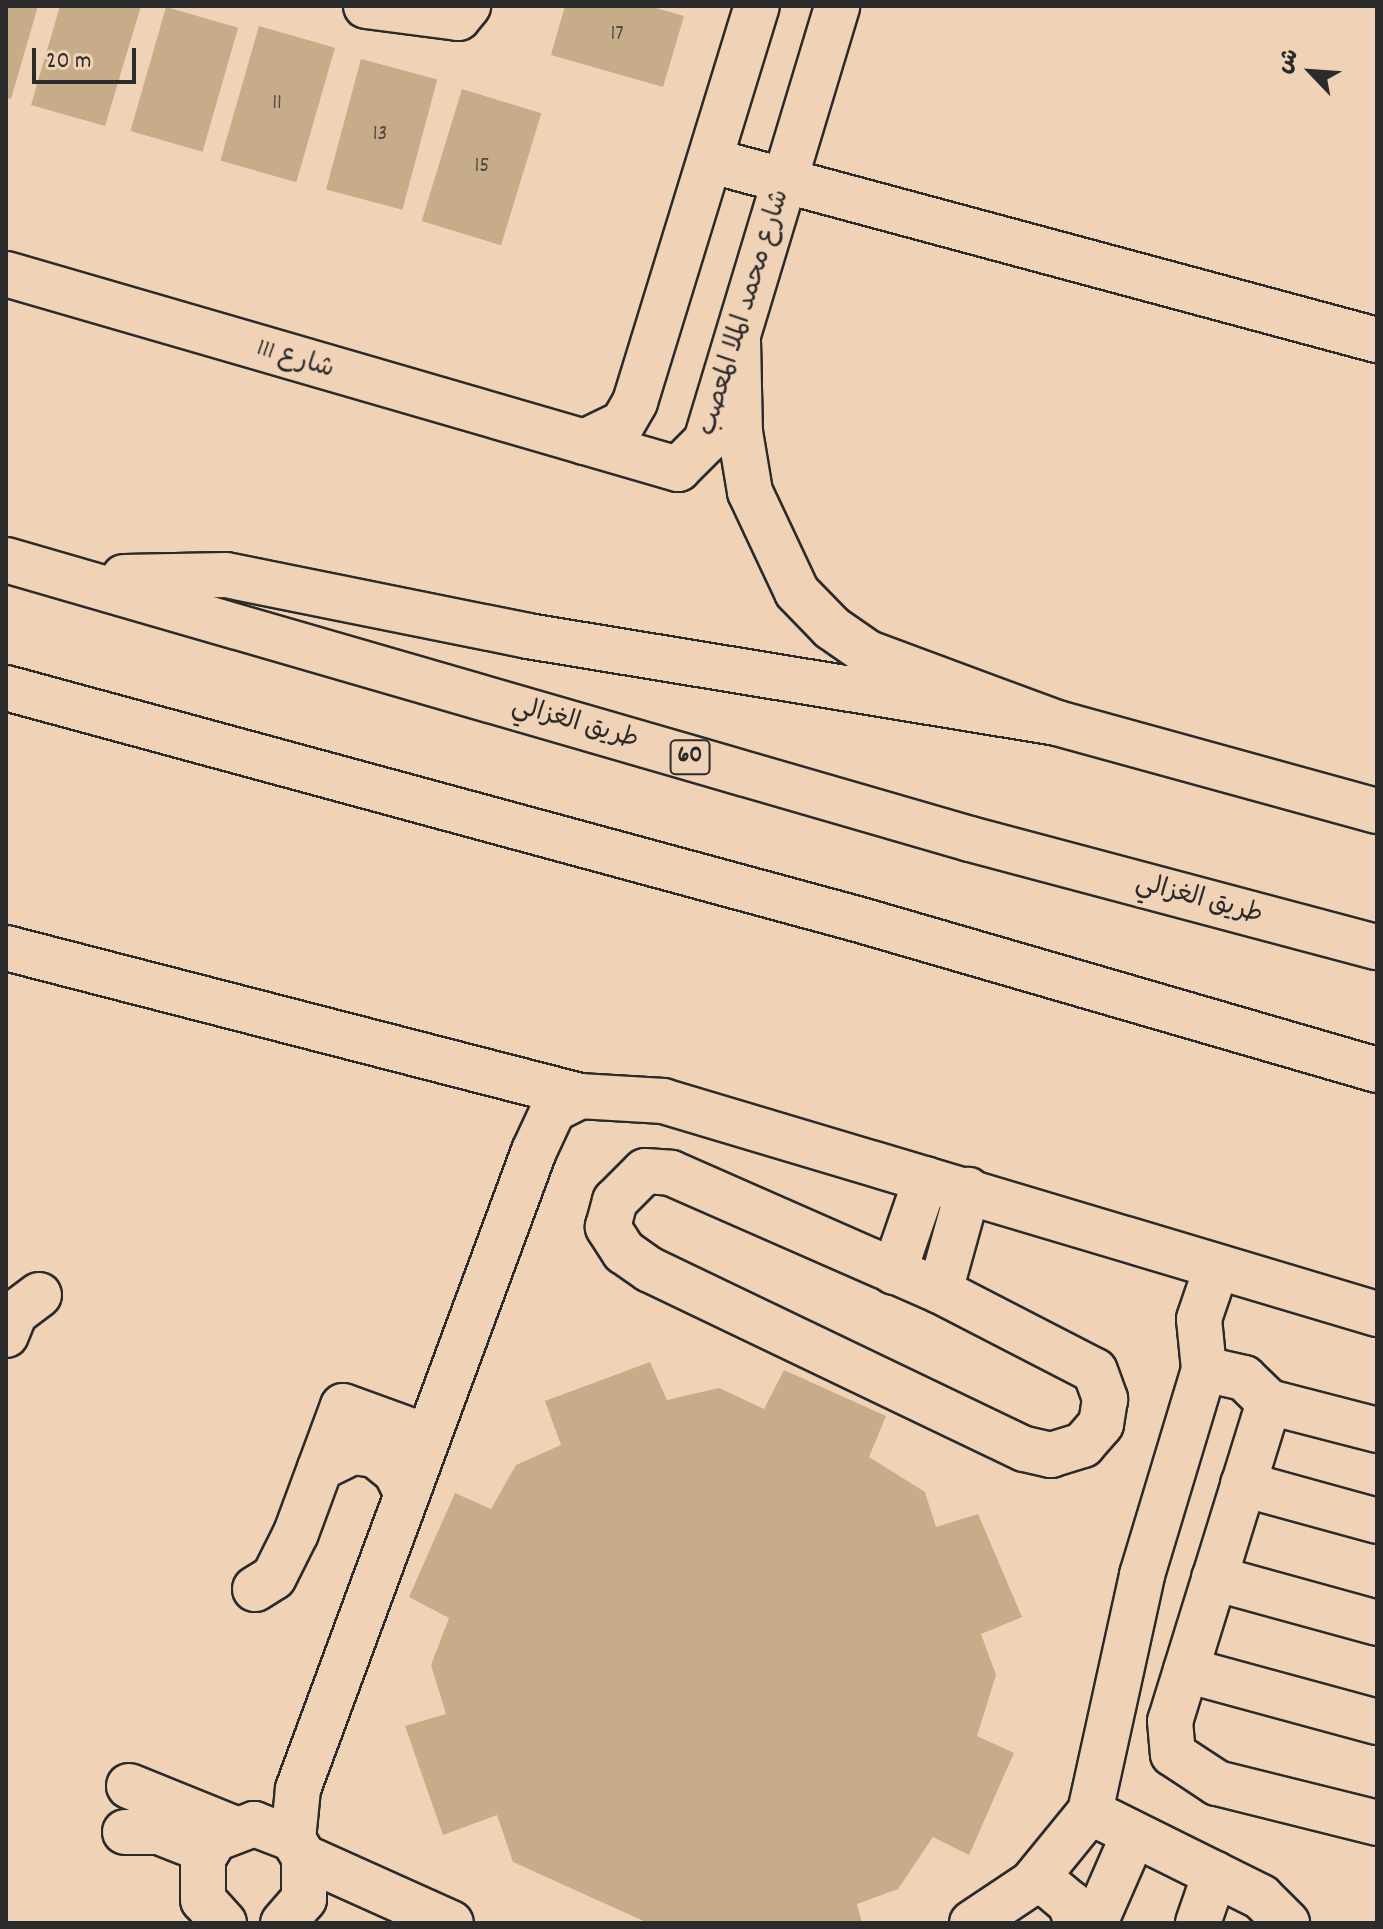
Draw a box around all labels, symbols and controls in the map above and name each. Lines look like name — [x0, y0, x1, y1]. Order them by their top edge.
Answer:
house number: 17 — [610, 22, 624, 48]
scale bar — [36, 32, 140, 82]
north arrow — [1271, 32, 1351, 112]
text: ش — [1270, 44, 1308, 79]
text: 20 m — [46, 45, 92, 79]
house number: 11 — [272, 91, 282, 117]
house number: 13 — [373, 122, 387, 148]
house number: 15 — [474, 154, 490, 180]
street label: شارع محمد الملا المعصب — [693, 186, 797, 440]
street label: شارع 111 — [253, 333, 337, 387]
street label: طريق الغزالي — [508, 691, 642, 757]
road number: 60 — [668, 737, 712, 777]
street label: طريق الغزالي — [1132, 868, 1266, 932]

